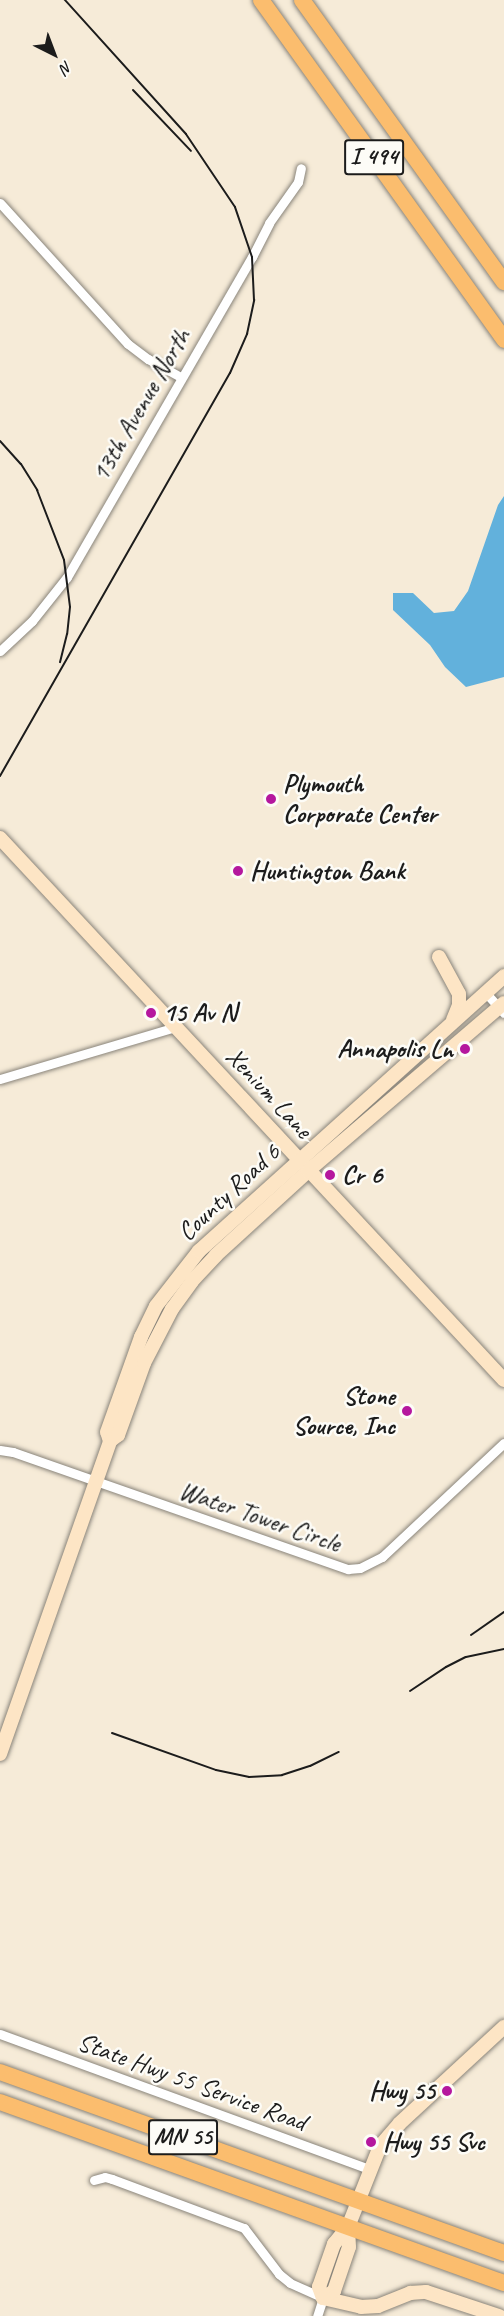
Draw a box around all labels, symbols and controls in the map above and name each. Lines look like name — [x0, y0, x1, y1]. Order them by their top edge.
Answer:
north arrow — [24, 24, 84, 84]
text: N — [56, 57, 76, 78]
road number: I 494 — [344, 136, 404, 178]
street label: 13th Avenue North — [85, 323, 197, 487]
place label: Plymouth Corporate Center — [283, 768, 437, 830]
marker: Plymouth Corporate Center — [264, 792, 278, 806]
place label: Huntington Bank — [250, 855, 405, 887]
marker: Huntington Bank — [231, 864, 245, 878]
place label: 15 Av N — [163, 997, 236, 1029]
marker: 15 Av N — [144, 1006, 158, 1020]
place label: Annapolis Ln — [338, 1033, 453, 1065]
street label: Xenium Lane — [219, 1041, 319, 1145]
marker: Annapolis Ln — [458, 1042, 472, 1056]
street label: County Road 6 — [172, 1137, 286, 1247]
place label: Cr 6 — [342, 1159, 382, 1191]
marker: Cr 6 — [323, 1168, 337, 1182]
place label: Stone Source, Inc — [293, 1380, 395, 1442]
marker: Stone Source, Inc — [400, 1404, 414, 1418]
street label: Water Tower Circle — [176, 1475, 344, 1559]
street label: State Hwy 55 Service Road — [74, 2026, 310, 2138]
place label: Hwy 55 — [369, 2075, 435, 2107]
marker: Hwy 55 — [440, 2084, 454, 2098]
road number: MN 55 — [147, 2116, 219, 2158]
place label: Hwy 55 Svc — [383, 2126, 485, 2158]
marker: Hwy 55 Svc — [364, 2135, 378, 2149]

